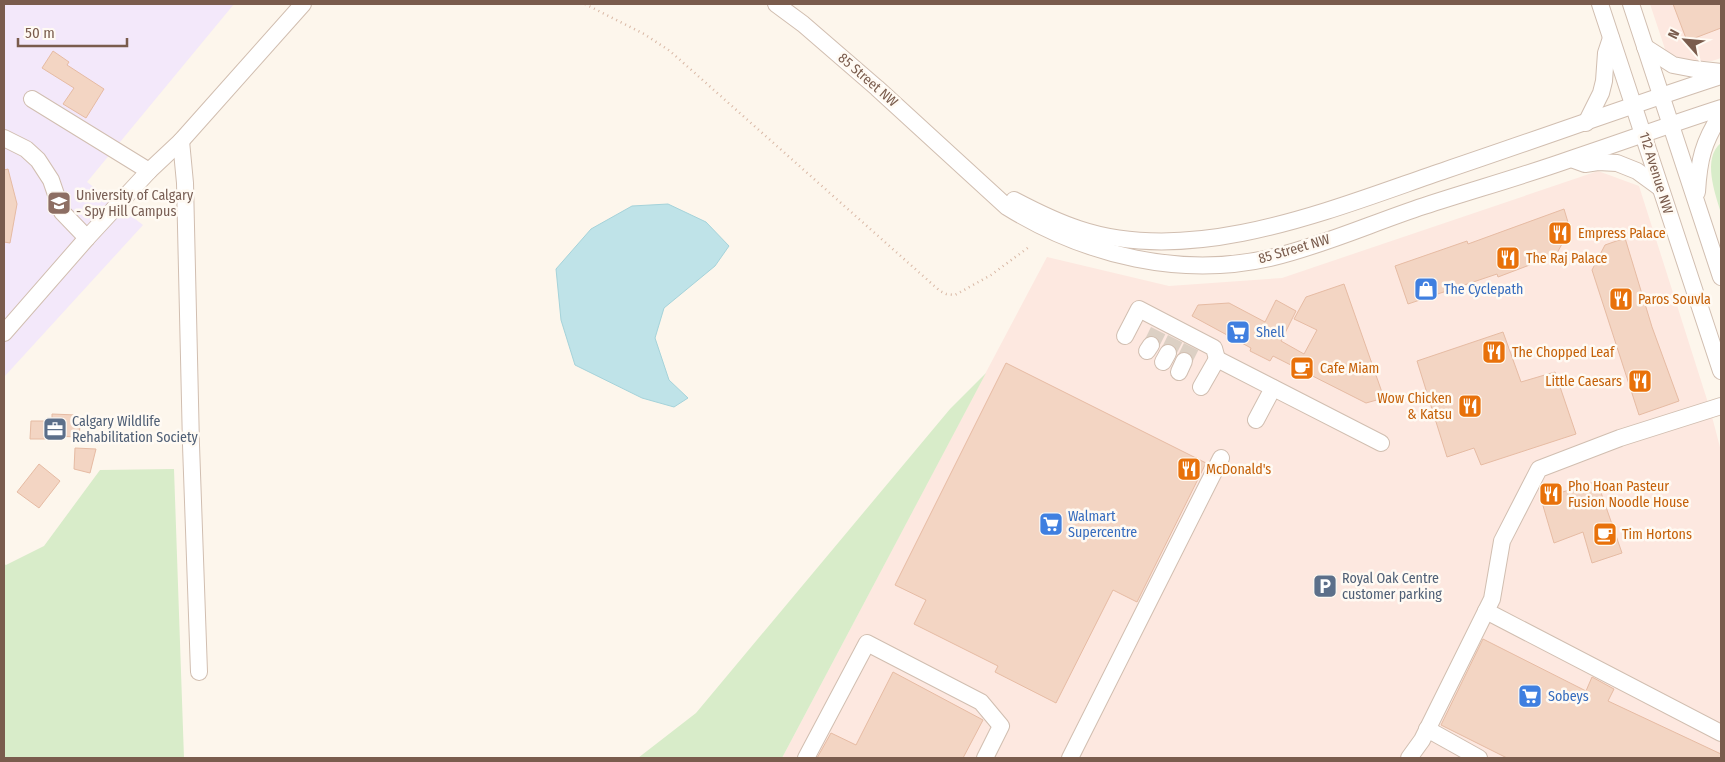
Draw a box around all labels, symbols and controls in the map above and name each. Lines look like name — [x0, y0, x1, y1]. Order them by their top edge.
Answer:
scale bar — [18, 15, 126, 47]
north arrow — [1660, 15, 1710, 65]
text: 50 m — [25, 24, 55, 42]
text: N — [1664, 27, 1683, 42]
street label: 85 Street NW — [835, 50, 902, 111]
street label: 112 Avenue NW — [1636, 130, 1677, 216]
place label: University of Calgary - Spy Hill Campus — [76, 187, 194, 220]
school or university icon: University of Calgary - Spy Hill Campus — [46, 190, 72, 216]
restaurant icon: Empress Palace — [1547, 220, 1573, 246]
place label: Empress Palace — [1578, 225, 1666, 242]
street label: 85 Street NW — [1256, 231, 1332, 267]
restaurant icon: The Raj Palace — [1495, 245, 1521, 271]
place label: The Raj Palace — [1526, 250, 1608, 267]
shop icon: The Cyclepath — [1413, 276, 1439, 302]
place label: The Cyclepath — [1444, 281, 1523, 298]
restaurant icon: Paros Souvla — [1608, 286, 1634, 312]
place label: Paros Souvla — [1638, 291, 1711, 308]
supermarket icon: Shell — [1225, 319, 1251, 345]
place label: Shell — [1256, 324, 1285, 341]
restaurant icon: The Chopped Leaf — [1481, 339, 1507, 365]
place label: The Chopped Leaf — [1512, 344, 1616, 361]
cafe icon: Cafe Miam — [1289, 355, 1315, 381]
place label: Cafe Miam — [1320, 360, 1379, 377]
restaurant icon: Little Caesars — [1627, 368, 1653, 394]
place label: Little Caesars — [1545, 373, 1622, 390]
place label: Wow Chicken & Katsu — [1377, 390, 1452, 423]
restaurant icon: Wow Chicken & Katsu — [1457, 393, 1483, 419]
place label: Calgary Wildlife Rehabilitation Society — [72, 413, 199, 446]
office icon: Calgary Wildlife Rehabilitation Society — [42, 416, 68, 442]
restaurant icon: McDonald's — [1176, 456, 1202, 482]
place label: McDonald's — [1206, 461, 1271, 478]
place label: Pho Hoan Pasteur Fusion Noodle House — [1568, 478, 1689, 511]
restaurant icon: Pho Hoan Pasteur Fusion Noodle House — [1538, 481, 1564, 507]
place label: Walmart Supercentre — [1068, 508, 1137, 541]
supermarket icon: Walmart Supercentre — [1038, 511, 1064, 537]
cafe icon: Tim Hortons — [1592, 521, 1618, 547]
place label: Tim Hortons — [1622, 526, 1692, 543]
place label: Royal Oak Centre customer parking — [1342, 570, 1442, 603]
parking icon: Royal Oak Centre customer parking — [1312, 573, 1338, 599]
supermarket icon: Sobeys — [1517, 683, 1543, 709]
place label: Sobeys — [1548, 688, 1589, 705]

